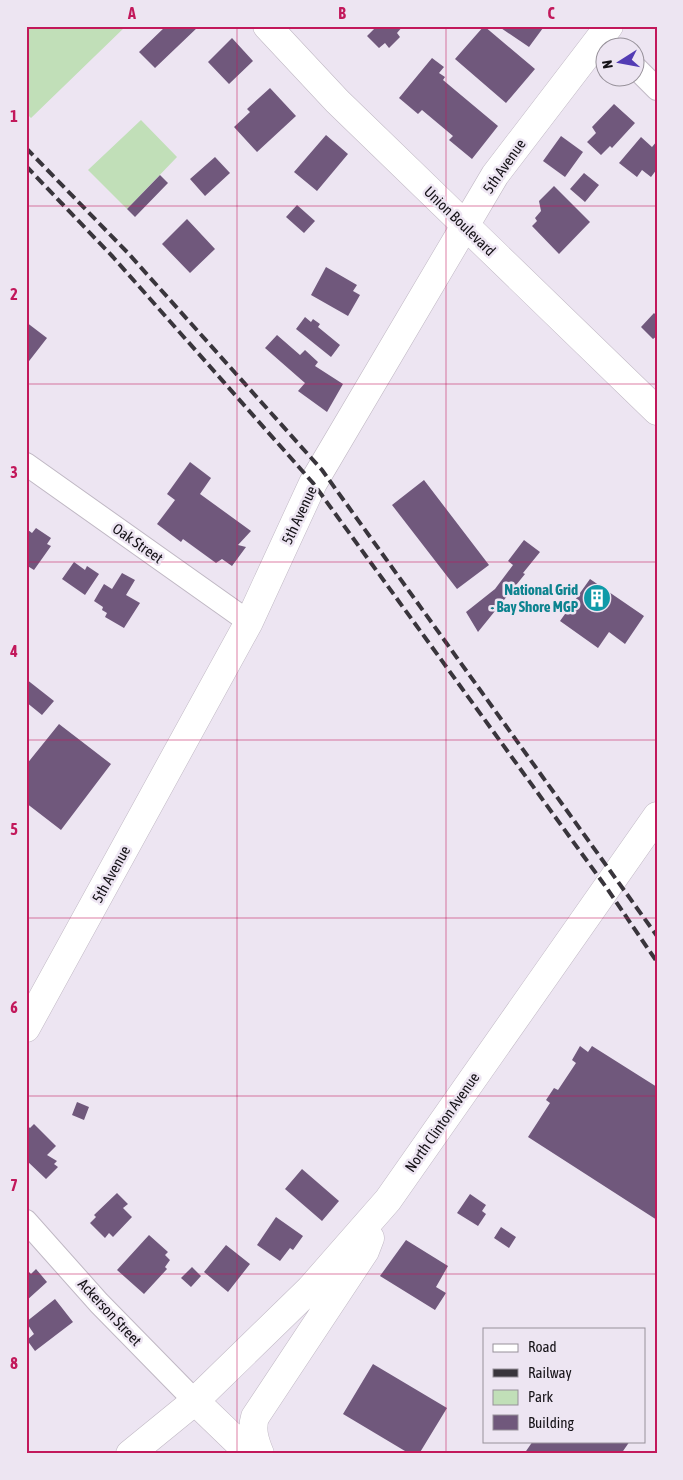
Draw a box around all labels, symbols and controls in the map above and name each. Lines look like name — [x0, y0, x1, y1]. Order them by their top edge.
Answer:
text: A — [127, 4, 136, 22]
text: B — [338, 4, 346, 22]
text: C — [547, 4, 555, 22]
north arrow — [596, 38, 646, 88]
text: N — [599, 59, 616, 70]
text: 1 — [10, 107, 18, 125]
street label: 5th Avenue — [479, 135, 529, 196]
street label: Union Boulevard — [421, 183, 499, 259]
text: 2 — [10, 285, 18, 303]
text: 3 — [10, 463, 18, 481]
street label: 5th Avenue — [278, 483, 320, 547]
street label: Oak Street — [110, 520, 166, 566]
place label: National Grid - Bay Shore MGP — [491, 581, 579, 615]
building icon: National Grid - Bay Shore MGP — [582, 583, 612, 613]
text: 4 — [9, 642, 18, 660]
text: 5 — [10, 820, 18, 838]
street label: 5th Avenue — [88, 843, 134, 905]
text: 6 — [10, 998, 18, 1016]
street label: North Clinton Avenue — [401, 1069, 483, 1175]
text: 7 — [10, 1176, 18, 1194]
street label: Ackerson Street — [75, 1275, 145, 1349]
legend — [483, 1328, 646, 1442]
text: Road — [528, 1338, 557, 1355]
text: 8 — [10, 1354, 18, 1372]
text: Railway — [528, 1364, 572, 1381]
text: Park — [528, 1388, 553, 1405]
text: Building — [528, 1414, 574, 1431]

